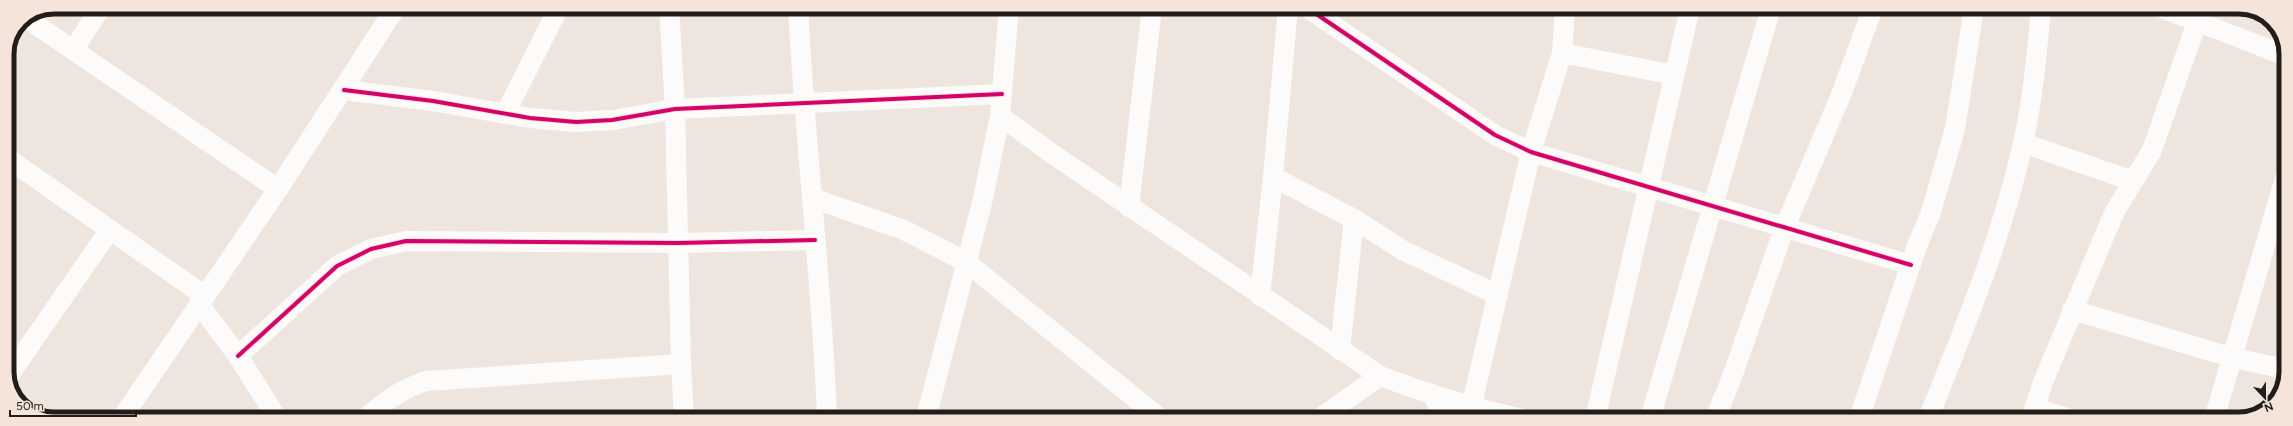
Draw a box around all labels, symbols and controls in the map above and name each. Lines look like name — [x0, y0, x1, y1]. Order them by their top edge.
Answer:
north arrow — [2245, 378, 2285, 418]
scale bar — [10, 392, 136, 418]
text: 50 m — [16, 399, 44, 413]
text: N — [2262, 399, 2275, 414]

